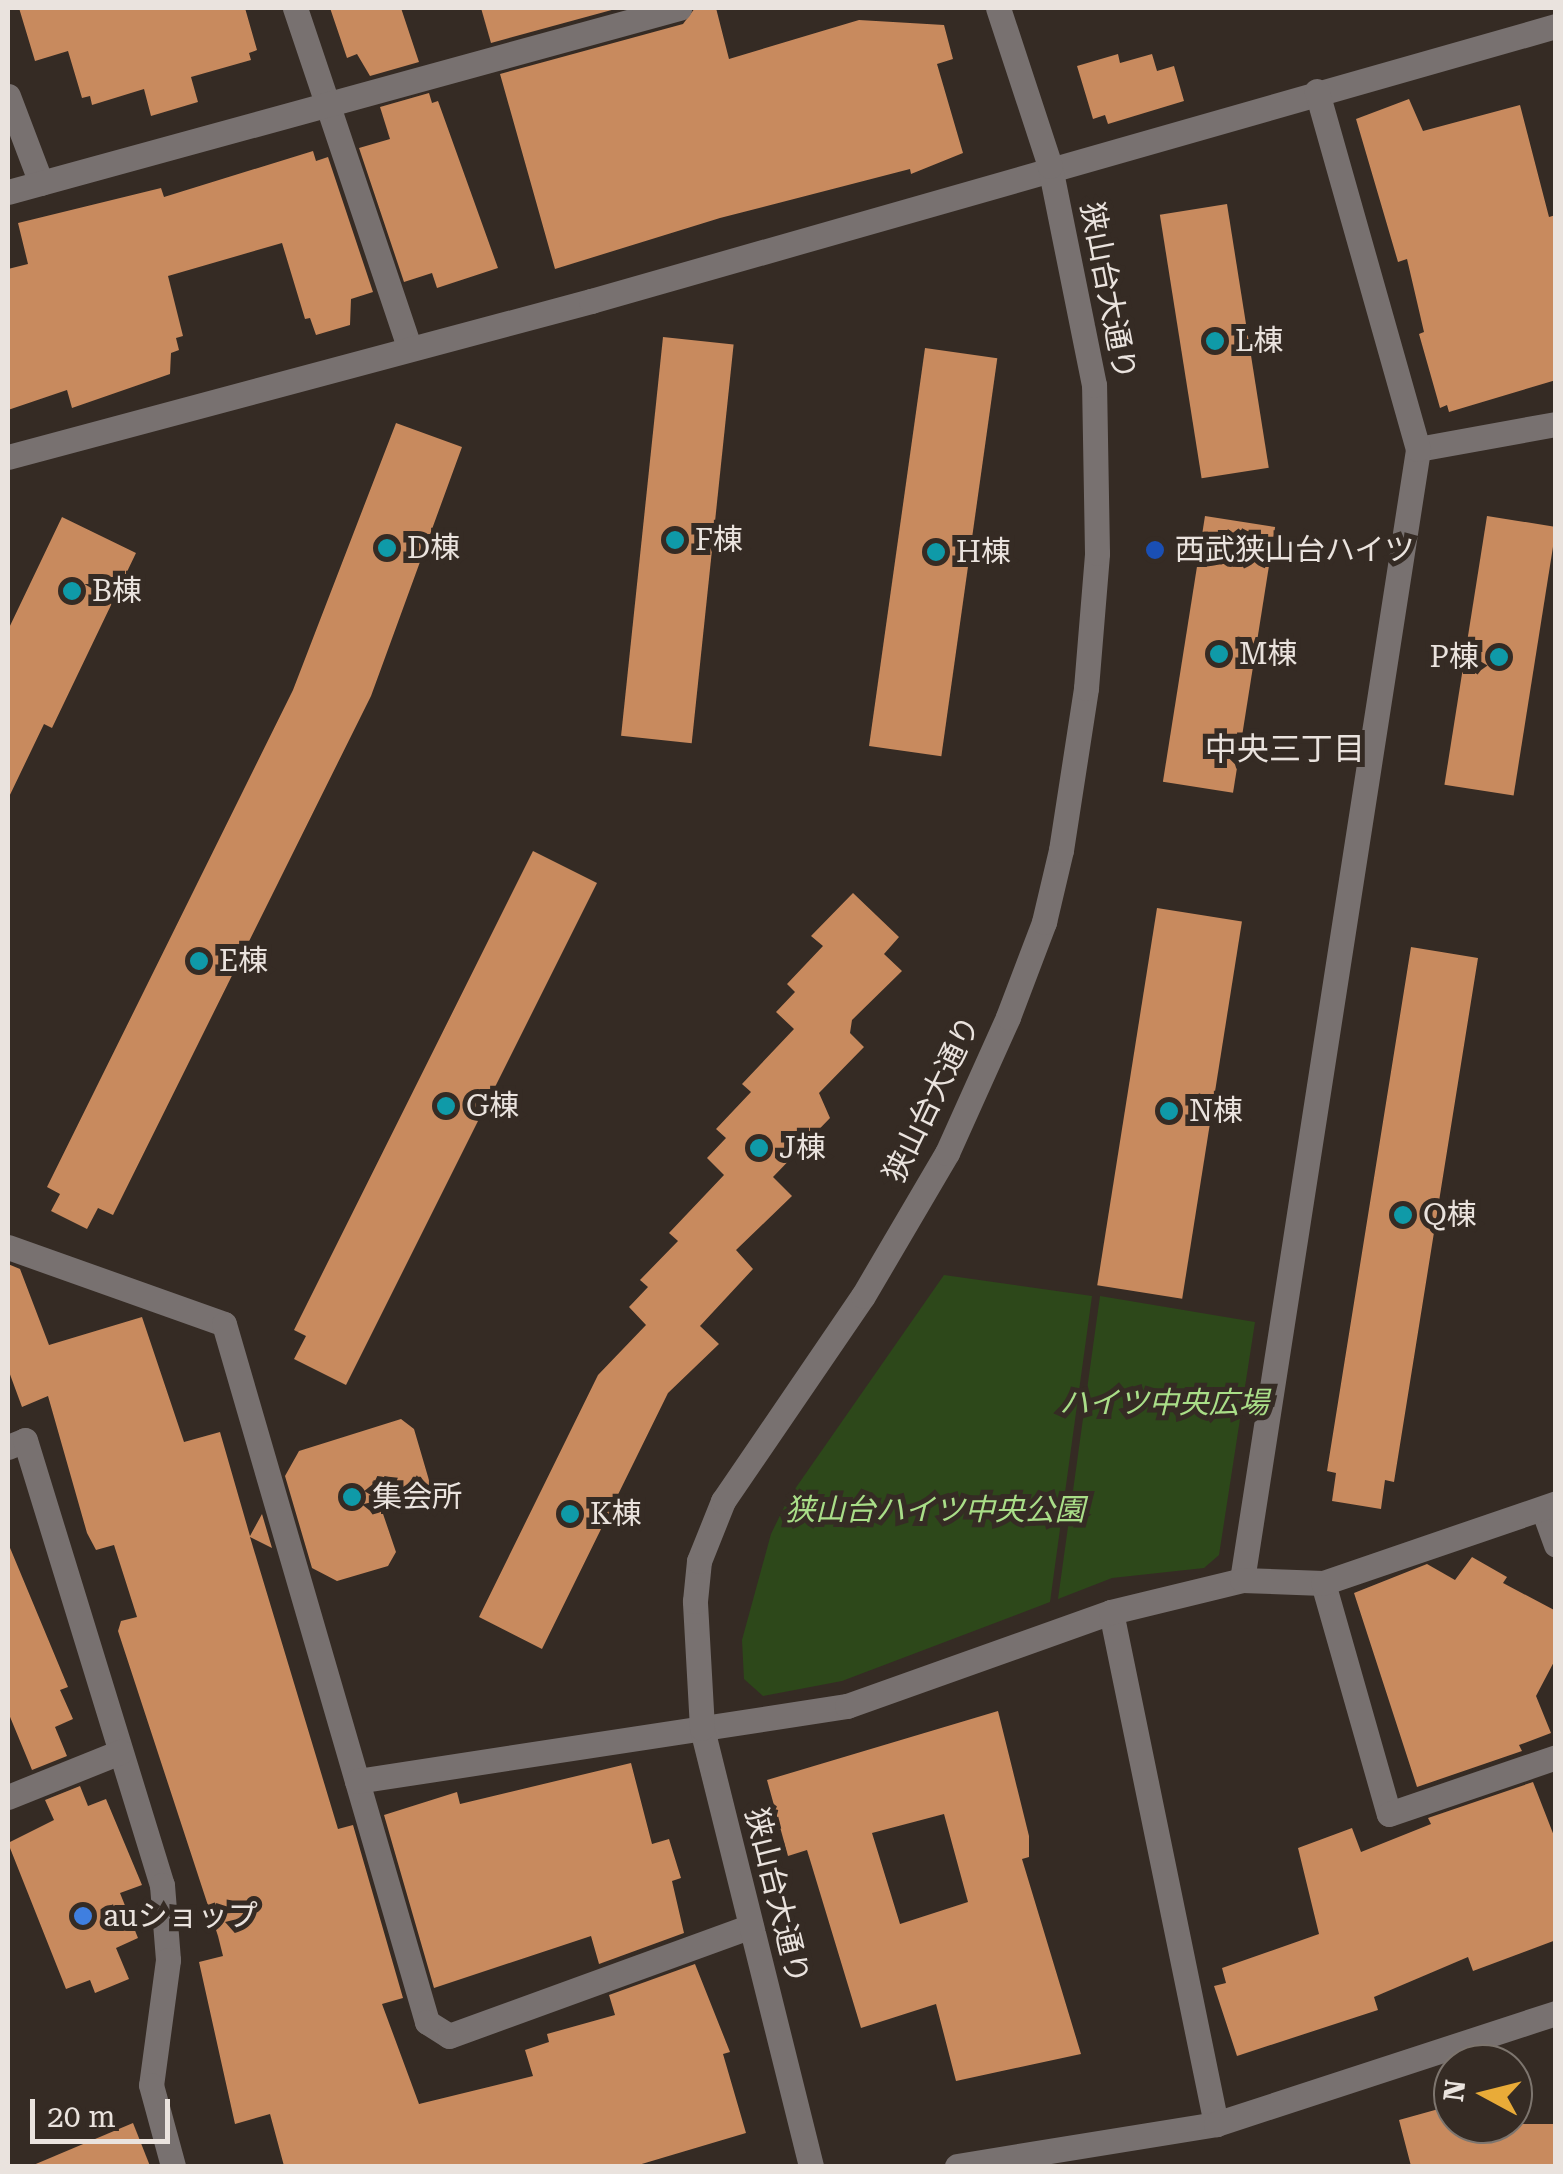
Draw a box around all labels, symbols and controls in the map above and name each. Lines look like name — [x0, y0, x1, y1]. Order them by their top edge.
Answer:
street label: 狭山台大通り — [1073, 199, 1143, 383]
place label: L棟 — [1235, 323, 1284, 359]
marker: L棟 — [1204, 330, 1226, 352]
place label: F棟 — [695, 522, 743, 558]
marker: F棟 — [664, 529, 686, 551]
place label: D棟 — [407, 530, 460, 566]
place label: 西武狭山台ハイツ — [1175, 532, 1415, 568]
place label: H棟 — [956, 534, 1011, 570]
marker: D棟 — [376, 537, 398, 559]
marker: 西武狭山台ハイツ — [1144, 539, 1166, 561]
marker: H棟 — [925, 541, 947, 563]
place label: B棟 — [92, 573, 142, 609]
marker: B棟 — [61, 580, 83, 602]
place label: M棟 — [1239, 636, 1298, 672]
place label: P棟 — [1430, 639, 1479, 675]
marker: M棟 — [1208, 643, 1230, 665]
marker: P棟 — [1488, 646, 1510, 668]
district label: 中央三丁目 — [1205, 730, 1365, 768]
place label: E棟 — [219, 943, 268, 979]
marker: E棟 — [188, 950, 210, 972]
street label: 狭山台大通り — [876, 1010, 988, 1188]
place label: G棟 — [466, 1088, 519, 1124]
place label: N棟 — [1189, 1093, 1243, 1129]
marker: G棟 — [435, 1095, 457, 1117]
marker: N棟 — [1158, 1100, 1180, 1122]
place label: J棟 — [779, 1130, 826, 1166]
marker: J棟 — [748, 1137, 770, 1159]
place label: Q棟 — [1423, 1197, 1477, 1233]
marker: Q棟 — [1392, 1204, 1414, 1226]
park label: ハイツ中央広場 — [1059, 1385, 1269, 1421]
place label: 集会所 — [372, 1479, 462, 1515]
marker: 集会所 — [341, 1486, 363, 1508]
park label: 狭山台ハイツ中央公園 — [785, 1492, 1085, 1528]
place label: K棟 — [590, 1496, 642, 1532]
marker: K棟 — [559, 1503, 581, 1525]
street label: 狭山台大通り — [738, 1804, 816, 1988]
place label: auショップ — [103, 1898, 258, 1934]
marker: auショップ — [72, 1905, 94, 1927]
north arrow — [1433, 2044, 1533, 2144]
text: N — [1437, 2078, 1472, 2103]
scale bar — [35, 2079, 175, 2141]
text: 20 m — [47, 2099, 116, 2134]

